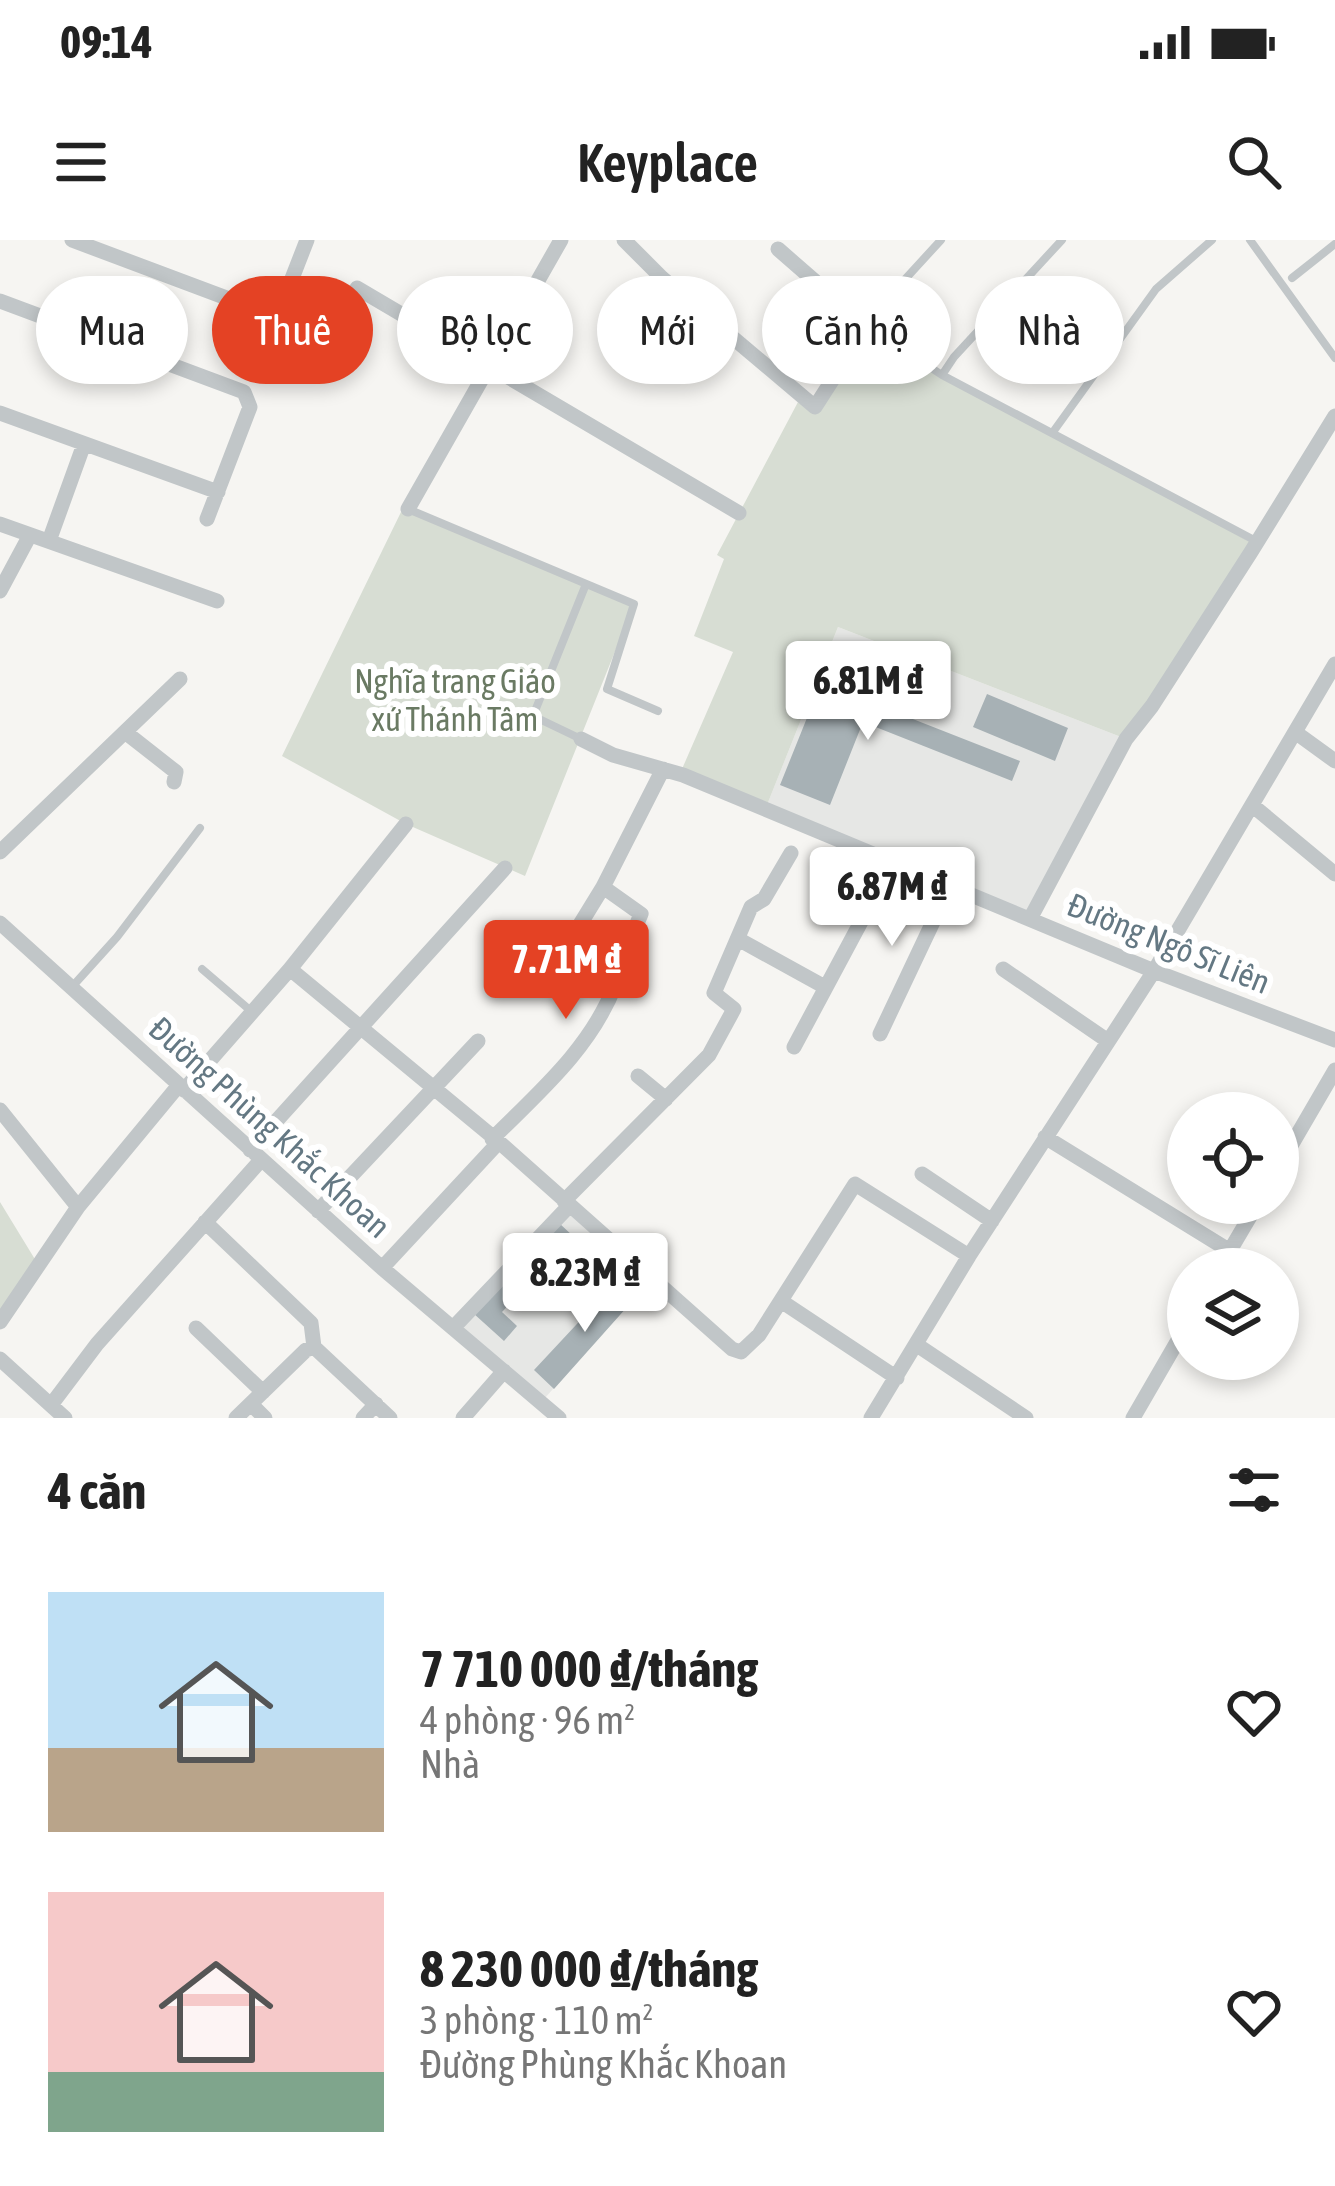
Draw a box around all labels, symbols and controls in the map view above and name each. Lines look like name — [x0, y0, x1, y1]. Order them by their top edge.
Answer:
text: 09:14 — [60, 16, 153, 68]
icon: menu — [48, 129, 114, 195]
icon: search — [1221, 129, 1287, 195]
text: Keyplace — [577, 132, 758, 193]
chip: Mua — [36, 276, 188, 384]
chip: Thuê — [212, 276, 373, 384]
chip: Bộ lọc — [397, 276, 573, 384]
chip: Mới — [597, 276, 738, 384]
chip: Căn hộ — [762, 276, 951, 384]
chip: Nhà — [975, 276, 1124, 384]
pin: 6.81M ₫ — [757, 641, 979, 743]
text: 6.81M ₫ — [813, 658, 923, 702]
park label: Nghĩa trang Giáo xứ Thánh Tâm — [354, 662, 556, 738]
pin: 6.87M ₫ — [781, 847, 1003, 949]
text: 6.87M ₫ — [837, 864, 947, 908]
street label: Đường Ngô Sĩ Liên — [1062, 885, 1276, 1001]
pin: 7.71M ₫ — [455, 920, 677, 1022]
text: 7.71M ₫ — [511, 937, 621, 981]
street label: Đường Phùng Khắc Khoan — [142, 1009, 398, 1245]
map controls — [1167, 1092, 1299, 1380]
button: locate — [1167, 1092, 1299, 1224]
pin: 8.23M ₫ — [474, 1233, 696, 1335]
button: layers — [1167, 1248, 1299, 1380]
text: 8.23M ₫ — [530, 1250, 640, 1294]
icon: filters — [1221, 1457, 1287, 1523]
text: 4 căn — [48, 1461, 146, 1520]
text: 7 710 000 ₫/tháng — [420, 1639, 758, 1698]
icon: home — [144, 1640, 288, 1784]
icon: heart — [1221, 1679, 1287, 1745]
text: 4 phòng · 96 m² — [420, 1698, 635, 1742]
text: Nhà — [420, 1742, 480, 1786]
text: 8 230 000 ₫/tháng — [420, 1939, 758, 1998]
icon: home — [144, 1940, 288, 2084]
icon: heart — [1221, 1979, 1287, 2045]
text: 3 phòng · 110 m² — [420, 1998, 653, 2042]
text: Đường Phùng Khắc Khoan — [420, 2042, 787, 2086]

